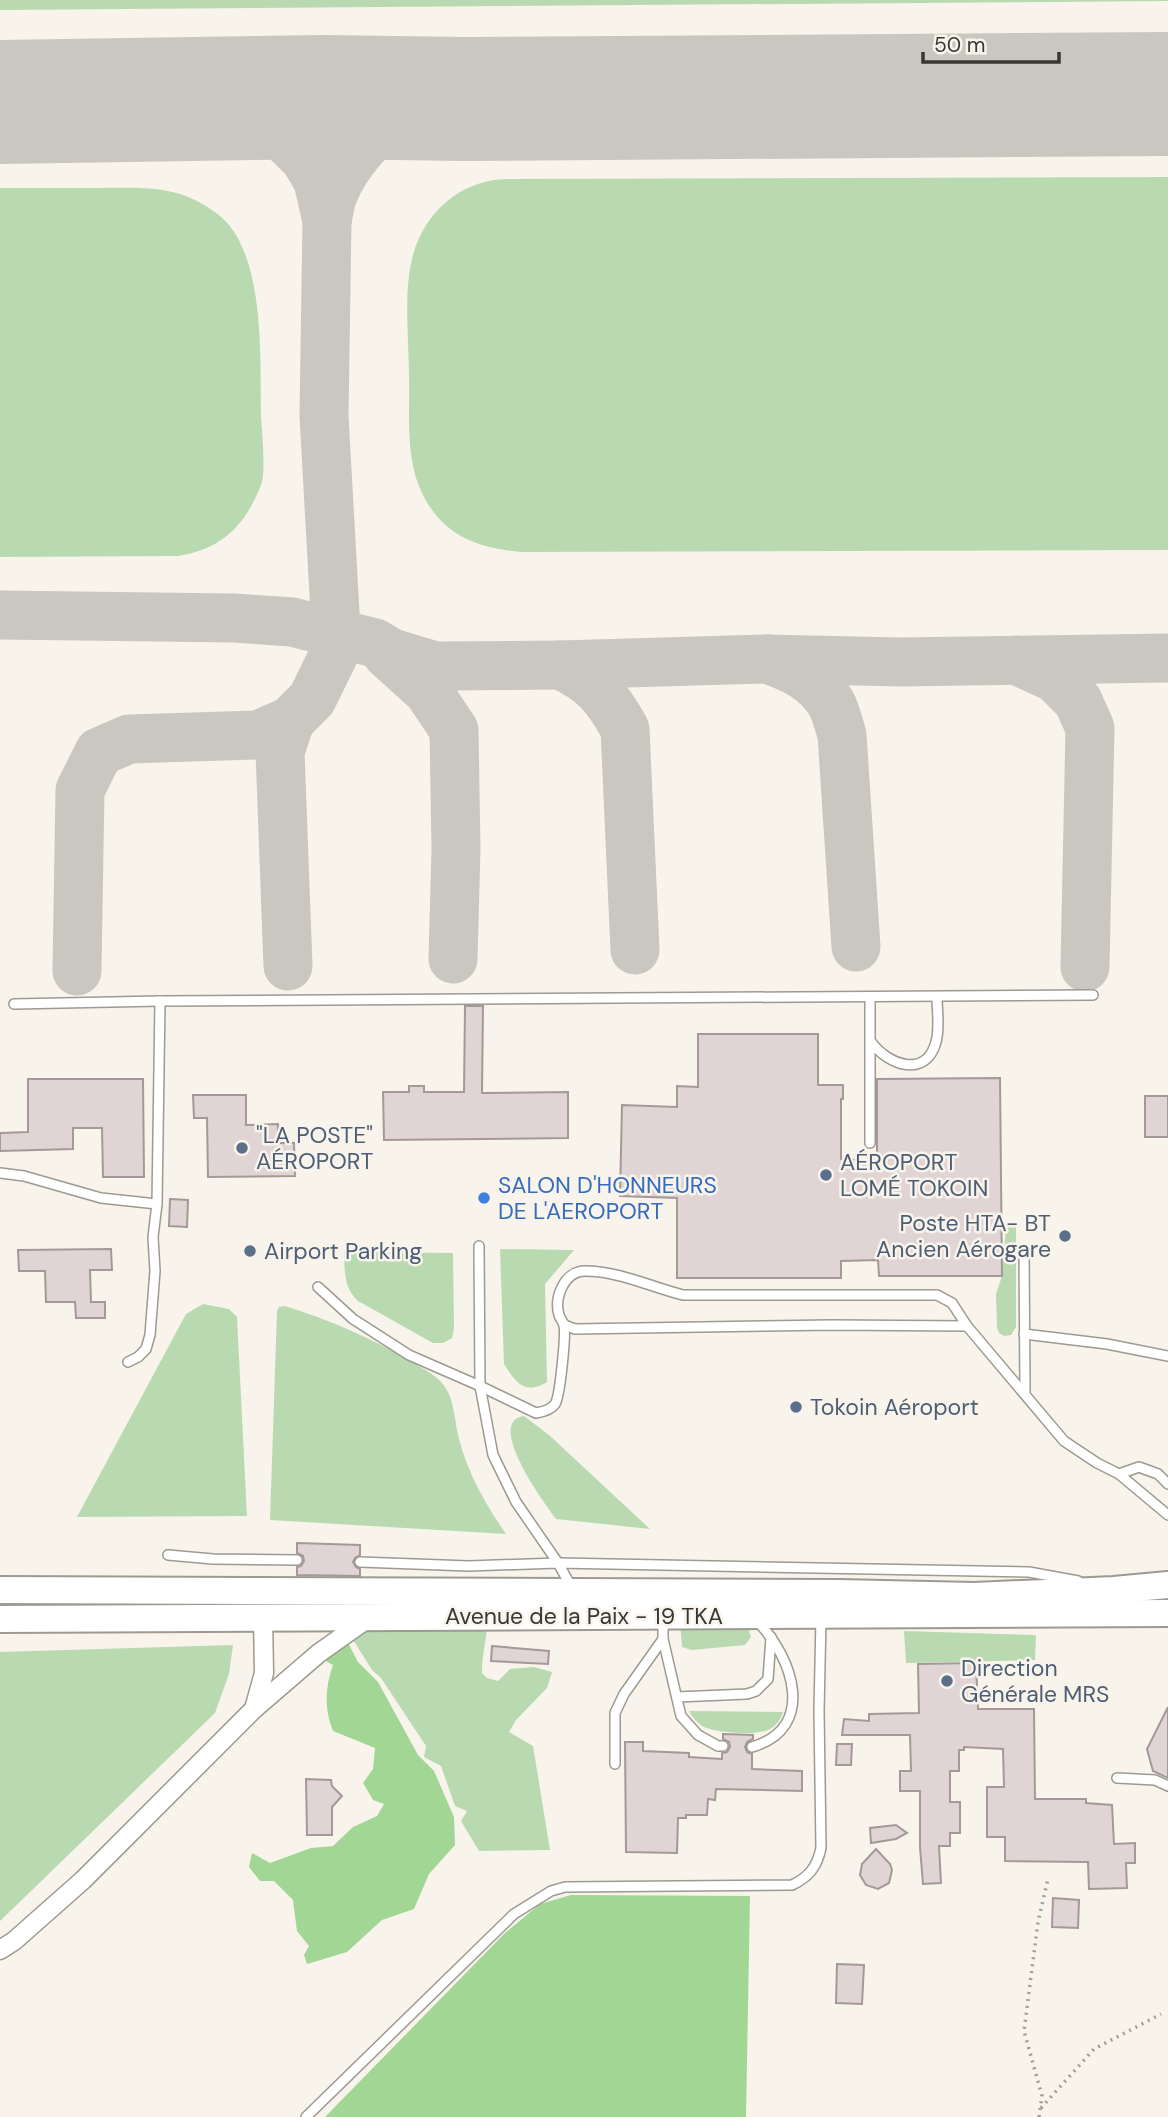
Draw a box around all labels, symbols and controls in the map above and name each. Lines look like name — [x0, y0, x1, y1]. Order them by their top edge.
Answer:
scale bar — [923, 21, 1060, 65]
text: 50 m — [934, 31, 985, 59]
place label: "LA POSTE" AÉROPORT — [256, 1120, 374, 1176]
marker: "LA POSTE" AÉROPORT — [234, 1140, 250, 1156]
place label: AÉROPORT LOMÉ TOKOIN — [840, 1147, 988, 1203]
marker: AÉROPORT LOMÉ TOKOIN — [818, 1167, 834, 1183]
place label: SALON D'HONNEURS DE L'AEROPORT — [498, 1170, 717, 1226]
marker: SALON D'HONNEURS DE L'AEROPORT — [476, 1190, 492, 1206]
place label: Poste HTA- BT Ancien Aérogare — [876, 1208, 1051, 1264]
marker: Poste HTA- BT Ancien Aérogare — [1057, 1228, 1073, 1244]
place label: Airport Parking — [264, 1236, 422, 1266]
marker: Airport Parking — [242, 1243, 258, 1259]
place label: Tokoin Aéroport — [810, 1392, 979, 1422]
marker: Tokoin Aéroport — [788, 1399, 804, 1415]
street label: Avenue de la Paix - 19 TKA — [445, 1601, 723, 1631]
place label: Direction Générale MRS — [961, 1653, 1109, 1709]
marker: Direction Générale MRS — [939, 1673, 955, 1689]

